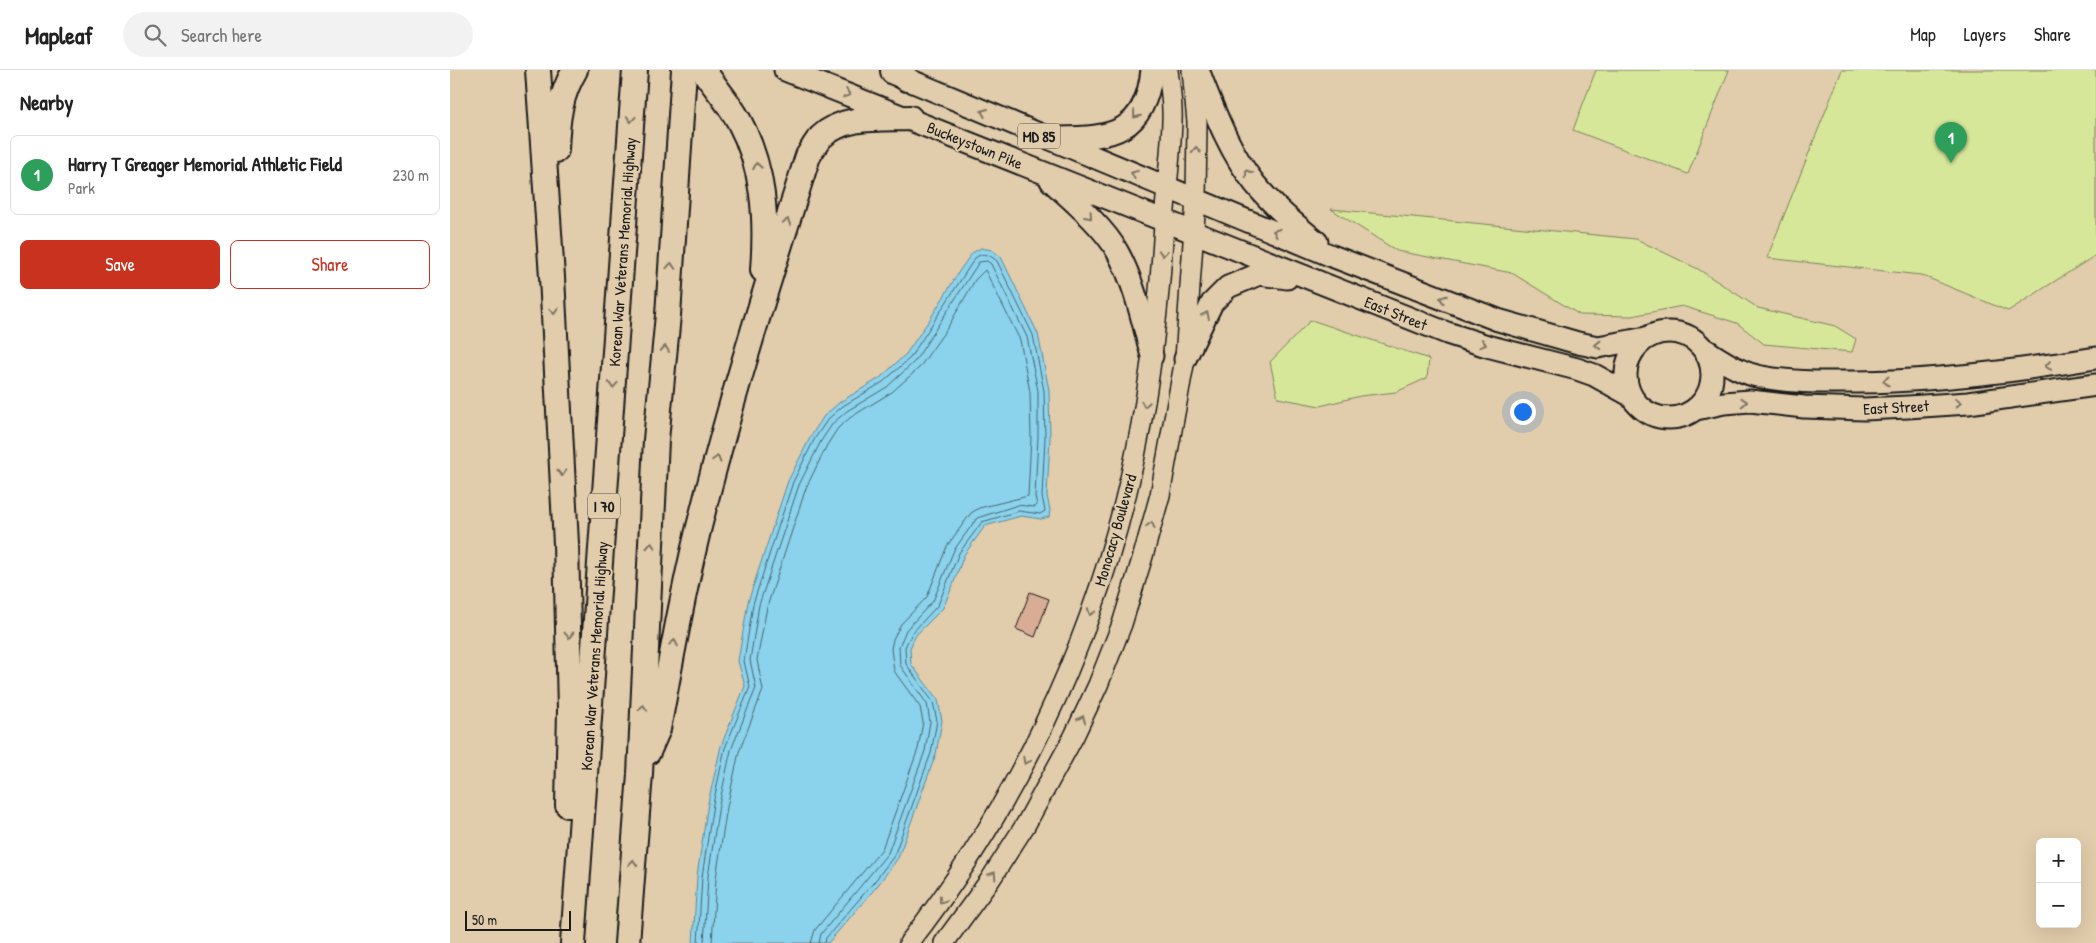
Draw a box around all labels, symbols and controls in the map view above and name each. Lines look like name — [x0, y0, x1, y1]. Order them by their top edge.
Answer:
search box — [123, 12, 473, 57]
text: Mapleaf — [25, 19, 93, 51]
icon: search — [141, 21, 169, 49]
text: Search here — [181, 22, 262, 48]
text: Map — [1910, 22, 1936, 47]
text: Layers — [1964, 22, 2006, 47]
text: Share — [2034, 22, 2071, 47]
text: Nearby — [20, 88, 73, 117]
one-way arrow — [842, 88, 851, 98]
one-way arrow — [980, 107, 989, 118]
one-way arrow — [1134, 109, 1142, 118]
one-way arrow — [626, 115, 637, 123]
street label: Buckeystown Pike — [924, 116, 1027, 174]
pin: 1 — [1935, 122, 1967, 163]
road number: MD 85 — [1018, 124, 1060, 148]
street label: Korean War Veterans Memorial Highway — [603, 136, 641, 367]
one-way arrow — [1191, 146, 1202, 154]
text: Harry T Greager Memorial Athletic Field — [68, 151, 342, 177]
one-way arrow — [753, 162, 763, 171]
text: 1 — [34, 164, 40, 186]
text: 230 m — [393, 164, 429, 186]
one-way arrow — [1130, 169, 1139, 180]
one-way arrow — [1244, 169, 1254, 178]
text: Park — [68, 177, 95, 199]
one-way arrow — [1083, 211, 1092, 220]
one-way arrow — [781, 219, 791, 227]
one-way arrow — [1272, 228, 1281, 239]
button: Save — [20, 240, 220, 289]
button: Share — [230, 240, 430, 289]
one-way arrow — [1157, 249, 1168, 257]
one-way arrow — [666, 262, 677, 270]
street label: East Street — [1361, 290, 1431, 336]
one-way arrow — [1439, 294, 1448, 305]
one-way arrow — [548, 307, 559, 315]
one-way arrow — [1200, 311, 1210, 320]
one-way arrow — [1478, 339, 1486, 349]
one-way arrow — [1593, 340, 1601, 350]
one-way arrow — [659, 345, 670, 353]
one-way arrow — [2044, 360, 2052, 371]
one-way arrow — [1882, 376, 1890, 387]
one-way arrow — [607, 382, 618, 390]
street label: East Street — [1863, 394, 1930, 420]
one-way arrow — [1740, 396, 1748, 407]
one-way arrow — [1955, 398, 1963, 409]
your location — [1510, 399, 1536, 425]
one-way arrow — [1140, 400, 1150, 409]
one-way arrow — [712, 456, 722, 464]
one-way arrow — [557, 470, 567, 477]
street label: Monocacy Boulevard — [1089, 471, 1141, 589]
road number: I 70 — [588, 494, 620, 518]
one-way arrow — [1146, 522, 1156, 530]
street label: Korean War Veterans Memorial Highway — [575, 540, 613, 771]
one-way arrow — [645, 542, 656, 550]
one-way arrow — [1087, 607, 1097, 616]
one-way arrow — [563, 632, 574, 640]
one-way arrow — [669, 639, 679, 648]
one-way arrow — [637, 704, 648, 712]
one-way arrow — [1076, 715, 1087, 724]
one-way arrow — [1022, 756, 1032, 765]
map controls — [2036, 838, 2081, 928]
button: + — [2036, 838, 2081, 883]
one-way arrow — [627, 859, 638, 867]
one-way arrow — [987, 871, 997, 880]
button: − — [2036, 883, 2081, 928]
one-way arrow — [939, 894, 948, 904]
scale bar — [465, 908, 571, 931]
text: 50 m — [472, 910, 497, 929]

